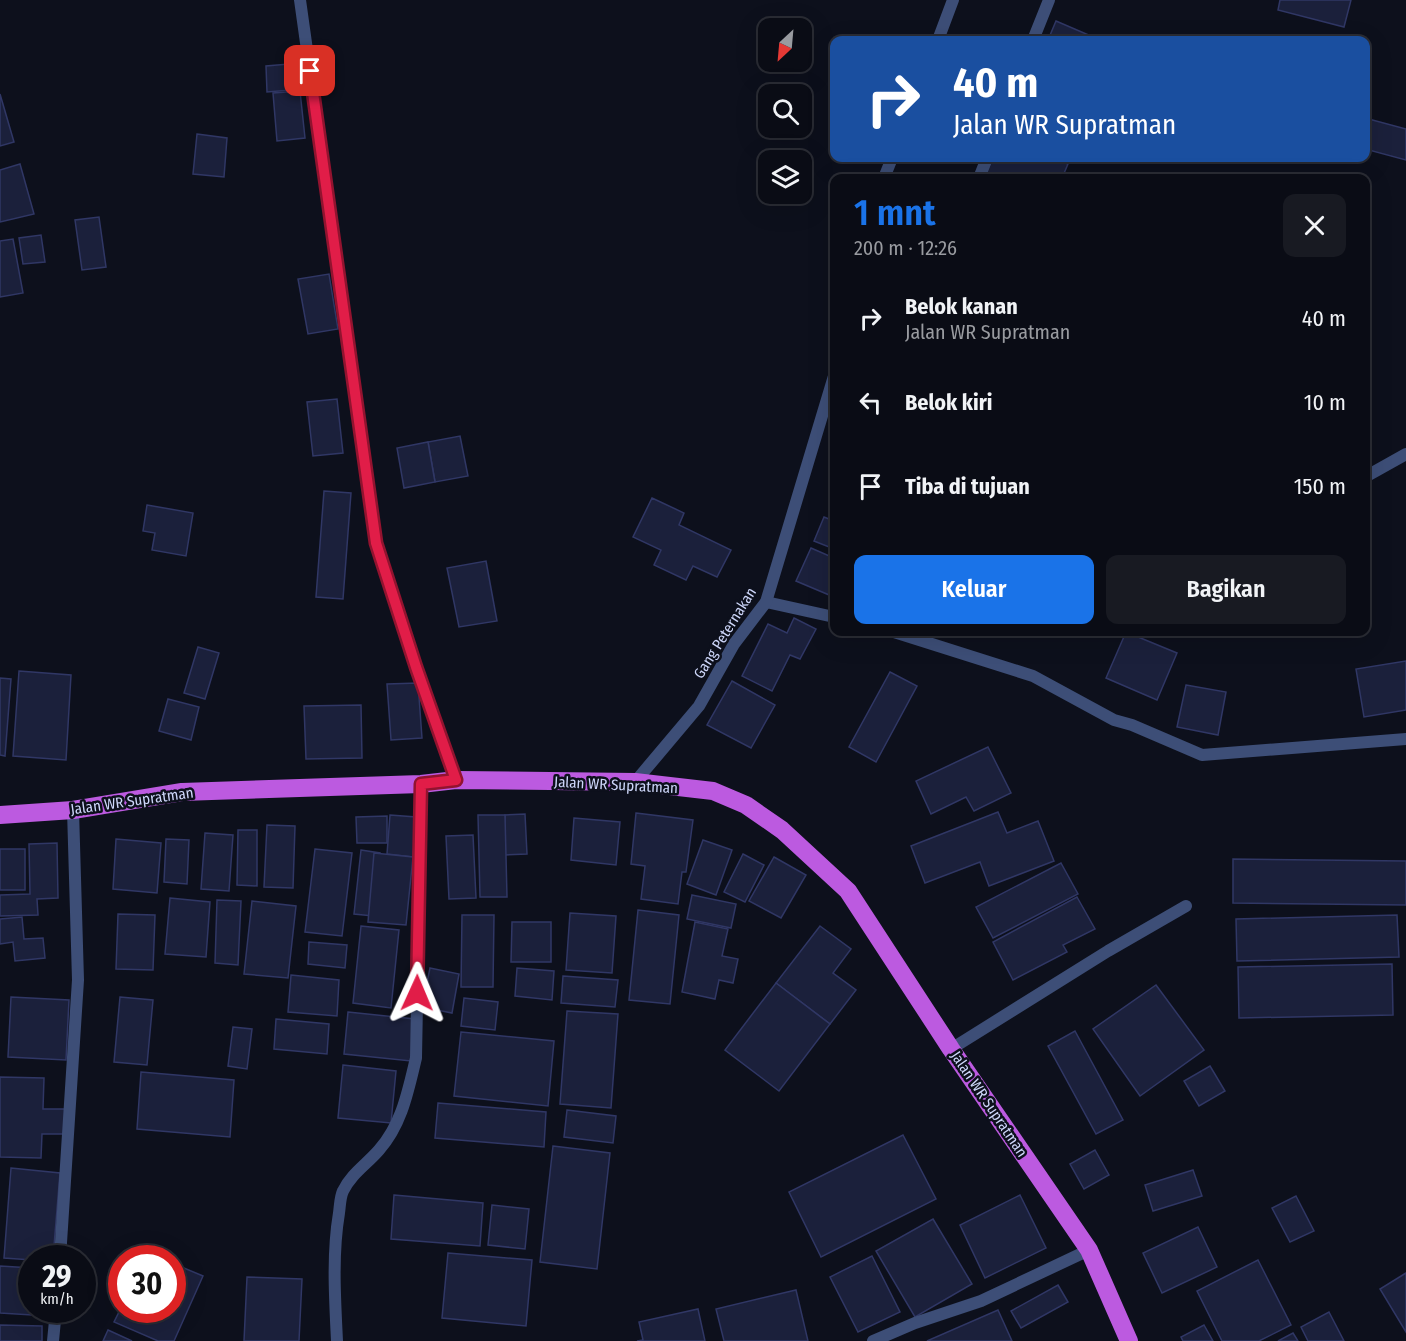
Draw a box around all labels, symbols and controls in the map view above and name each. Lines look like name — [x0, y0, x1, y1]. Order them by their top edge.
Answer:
north arrow — [758, 18, 812, 72]
map controls — [758, 18, 812, 204]
pin — [284, 45, 335, 96]
icon: arrive — [293, 54, 326, 87]
text: 40 m — [953, 58, 1038, 108]
icon: right — [854, 60, 932, 138]
button: search — [758, 84, 812, 138]
text: Jalan WR Supratman — [953, 109, 1176, 141]
button: layers — [758, 150, 812, 204]
text: 1 mnt — [854, 191, 936, 235]
button: close — [1283, 194, 1346, 257]
text: 200 m · 12:26 — [854, 236, 957, 260]
text: Belok kanan — [905, 293, 1018, 320]
icon: right — [854, 302, 887, 335]
text: 40 m — [1302, 305, 1346, 332]
text: Jalan WR Supratman — [905, 320, 1070, 344]
icon: left — [854, 386, 887, 419]
text: Belok kiri — [905, 389, 993, 416]
text: 10 m — [1304, 389, 1346, 416]
icon: arrive — [854, 470, 887, 503]
text: Tiba di tujuan — [905, 473, 1030, 500]
text: 150 m — [1294, 473, 1346, 500]
button: Keluar — [854, 555, 1094, 624]
button: Bagikan — [1106, 555, 1346, 624]
street label: Gang Peternakan — [690, 584, 760, 682]
street label: Jalan WR Supratman — [554, 773, 678, 797]
street label: Jalan WR Supratman — [69, 783, 195, 819]
position arrow — [385, 961, 449, 1025]
street label: Jalan WR Supratman — [947, 1048, 1031, 1160]
speed limit sign: 30 — [108, 1245, 186, 1323]
text: 29 — [42, 1259, 72, 1295]
text: km/h — [40, 1290, 74, 1308]

